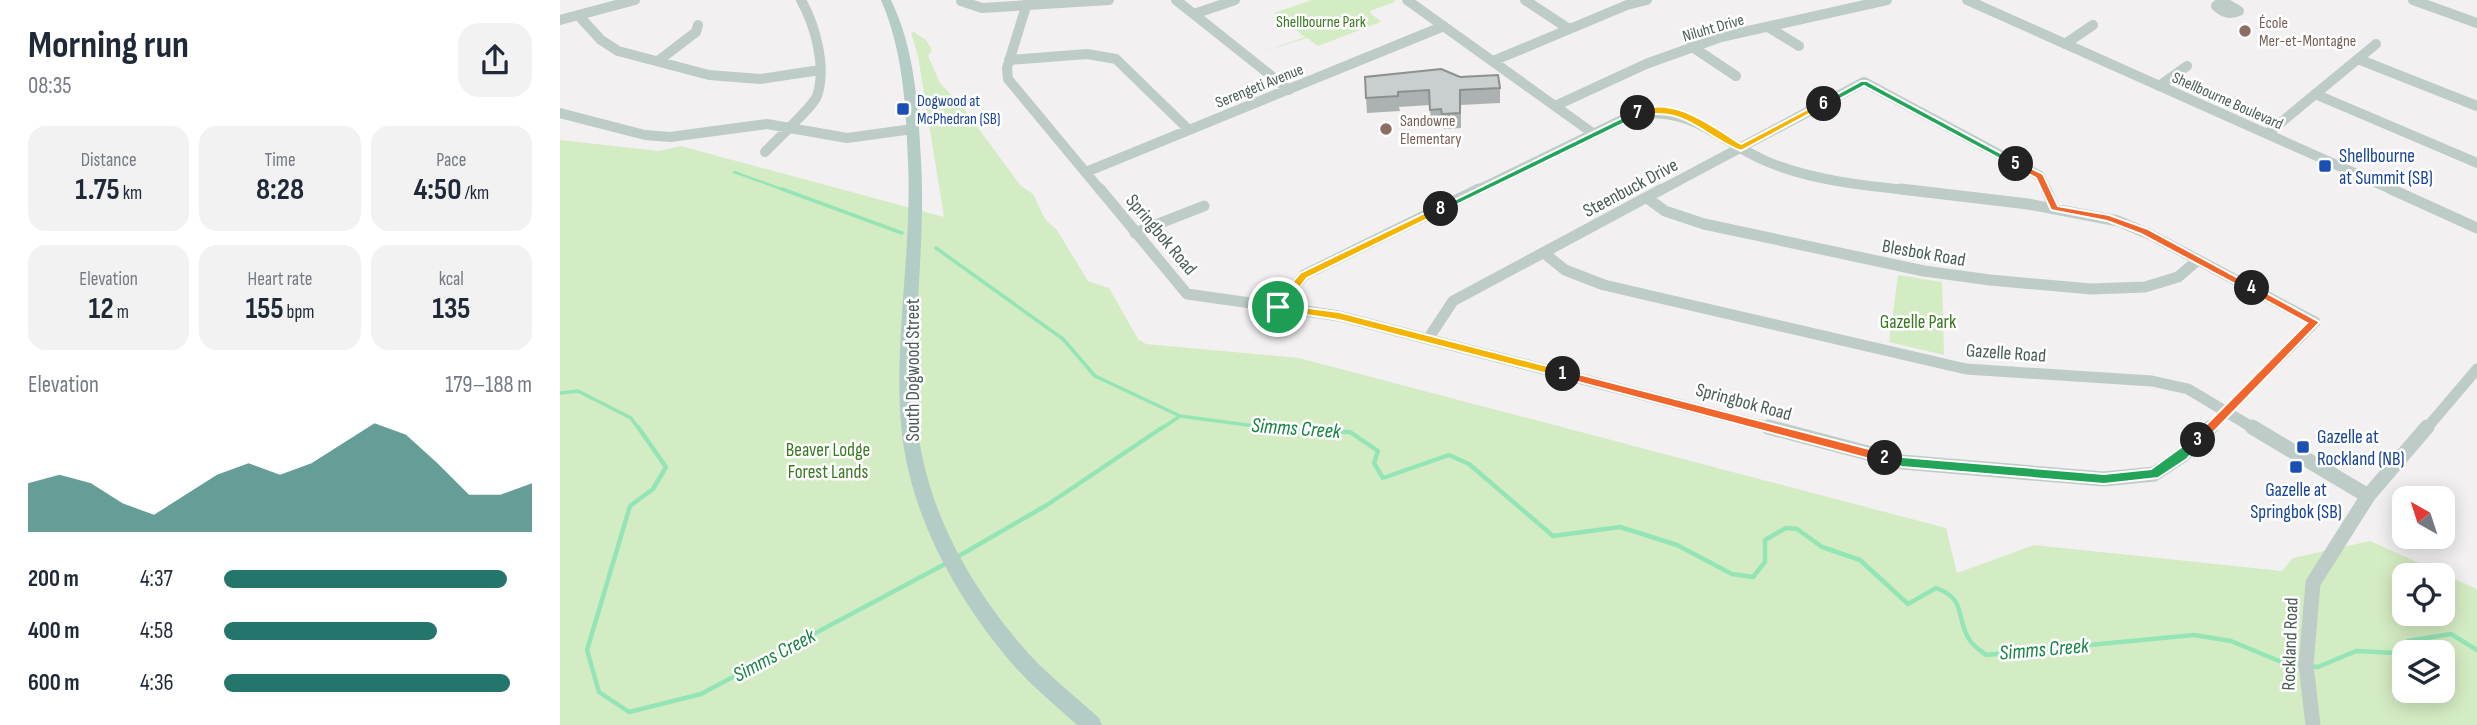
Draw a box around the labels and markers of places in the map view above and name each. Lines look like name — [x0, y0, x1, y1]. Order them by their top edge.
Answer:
place label: École Mer-et-Montagne — [2259, 14, 2356, 51]
marker: École Mer-et-Montagne — [2237, 23, 2253, 39]
pin: 6 — [1806, 86, 1842, 122]
place label: Dogwood at McPhedran (SB) — [917, 92, 1000, 129]
pin: 7 — [1620, 96, 1656, 130]
marker: Dogwood at McPhedran (SB) — [895, 101, 911, 117]
place label: Sandowne Elementary — [1400, 112, 1462, 149]
marker: Sandowne Elementary — [1378, 121, 1394, 137]
place label: Shellbourne at Summit (SB) — [2339, 145, 2433, 190]
pin: 5 — [1998, 146, 2034, 182]
marker: Shellbourne at Summit (SB) — [2317, 158, 2333, 174]
pin: 8 — [1424, 192, 1458, 227]
pin: 4 — [2234, 270, 2270, 306]
pin — [1248, 277, 1308, 337]
pin: 1 — [1546, 356, 1580, 392]
pin: 3 — [2180, 422, 2216, 458]
place label: Gazelle at Rockland (NB) — [2317, 426, 2405, 471]
marker: Gazelle at Rockland (NB) — [2295, 439, 2311, 455]
pin: 2 — [1868, 440, 1902, 476]
marker: Gazelle at Springbok (SB) — [2288, 459, 2304, 475]
place label: Gazelle at Springbok (SB) — [2250, 479, 2342, 524]

